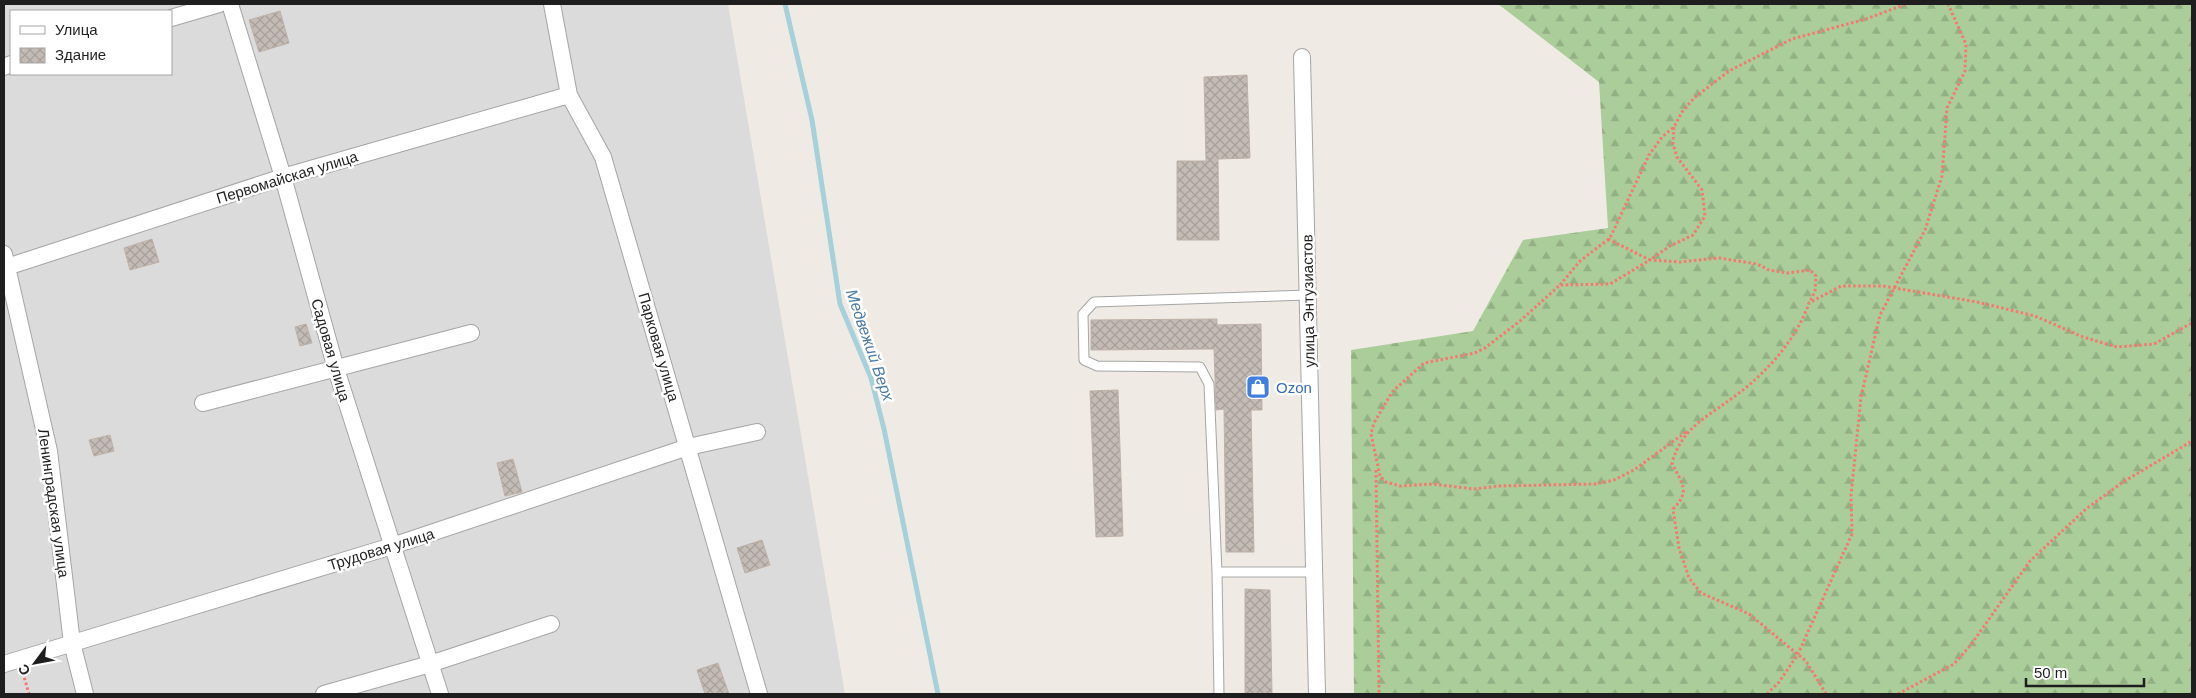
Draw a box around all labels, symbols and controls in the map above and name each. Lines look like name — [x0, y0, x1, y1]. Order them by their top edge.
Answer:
legend — [10, 10, 172, 75]
text: Улица — [55, 21, 98, 38]
text: Здание — [55, 46, 106, 63]
street label: Первомайская улица — [214, 147, 360, 207]
street label: улица Энтузиастов — [1298, 234, 1318, 368]
water label: Медвежий Верх — [843, 287, 897, 404]
street label: Парковая улица — [635, 291, 683, 404]
street label: Садовая улица — [308, 297, 354, 404]
shop icon: Ozon — [1245, 374, 1271, 400]
place label: Ozon — [1276, 379, 1312, 396]
street label: Ленинградская улица — [35, 427, 73, 579]
street label: Трудовая улица — [326, 525, 437, 573]
north arrow — [10, 638, 60, 688]
scale bar — [2026, 656, 2144, 688]
text: С — [15, 661, 33, 678]
text: 50 m — [2034, 664, 2067, 681]

